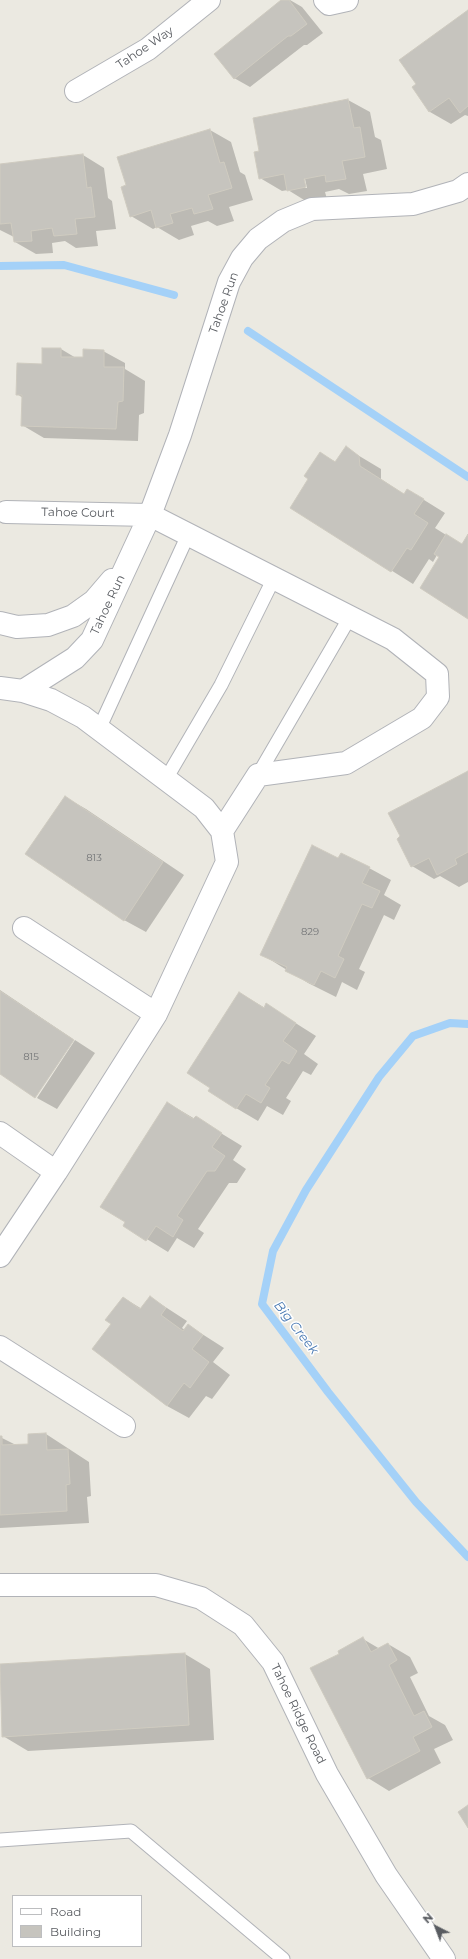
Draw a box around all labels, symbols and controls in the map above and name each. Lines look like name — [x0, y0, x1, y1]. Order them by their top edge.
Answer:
street label: Tahoe Way — [114, 24, 176, 72]
street label: Tahoe Run — [206, 270, 242, 336]
street label: Tahoe Court — [41, 505, 115, 521]
street label: Tahoe Run — [88, 573, 128, 637]
house number: 813 — [86, 852, 102, 864]
house number: 829 — [301, 926, 319, 938]
house number: 815 — [23, 1051, 39, 1063]
water label: Big Creek — [270, 1298, 322, 1358]
street label: Tahoe Ridge Road — [267, 1662, 329, 1766]
legend — [12, 1895, 142, 1947]
text: Road — [50, 1904, 81, 1919]
north arrow — [416, 1907, 456, 1947]
text: N — [420, 1910, 436, 1926]
text: Building — [50, 1924, 101, 1939]

